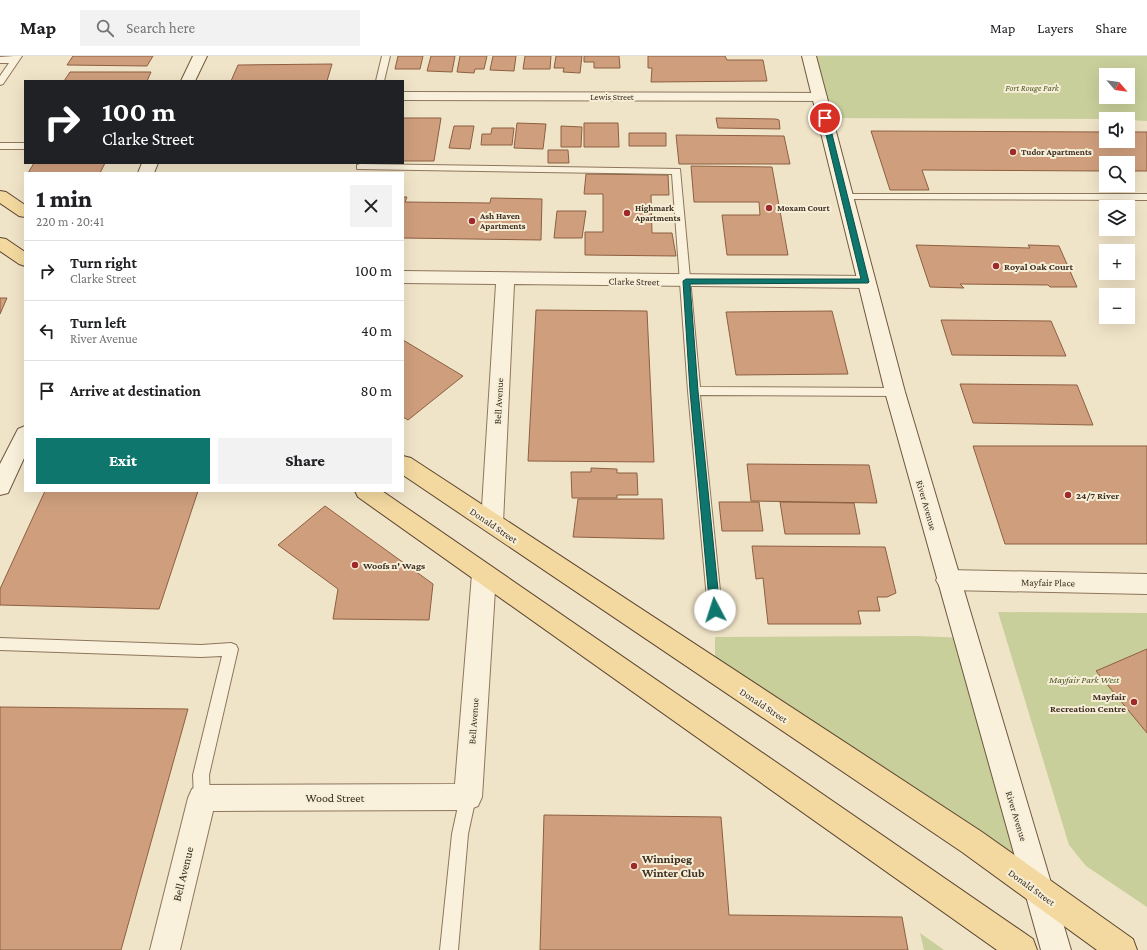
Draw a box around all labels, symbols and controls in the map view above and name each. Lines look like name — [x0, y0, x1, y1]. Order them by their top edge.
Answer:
search box — [80, 10, 360, 46]
text: Map — [20, 17, 56, 38]
icon: search — [94, 17, 116, 39]
text: Search here — [126, 20, 195, 36]
text: Map — [990, 20, 1015, 36]
text: Layers — [1037, 20, 1074, 36]
text: Share — [1096, 20, 1127, 36]
north arrow — [1099, 68, 1135, 104]
map controls — [1099, 68, 1135, 324]
park label: Fort Rouge Park — [1005, 83, 1060, 93]
street label: Lewis Street — [590, 92, 635, 102]
icon: right — [36, 96, 88, 148]
text: 100 m — [102, 96, 176, 127]
pin — [808, 101, 842, 135]
icon: arrive — [814, 107, 836, 129]
button: sound — [1099, 112, 1135, 148]
text: Clarke Street — [102, 129, 194, 149]
marker: Tudor Apartments — [1008, 147, 1018, 157]
place label: Tudor Apartments — [1021, 147, 1092, 157]
button: search — [1099, 156, 1135, 192]
text: 1 min — [36, 185, 92, 212]
button: close — [350, 185, 392, 227]
button: layers — [1099, 200, 1135, 236]
place label: Highmark Apartments — [634, 203, 681, 223]
marker: Moxam Court — [764, 203, 774, 213]
place label: Moxam Court — [777, 203, 830, 213]
marker: Highmark Apartments — [622, 208, 632, 218]
place label: Ash Haven Apartments — [479, 211, 526, 231]
text: 220 m · 20:41 — [36, 214, 104, 229]
marker: Ash Haven Apartments — [467, 216, 477, 226]
button: + — [1099, 244, 1135, 280]
text: Turn right — [70, 255, 137, 271]
icon: right — [36, 260, 58, 282]
marker: Royal Oak Court — [991, 261, 1001, 271]
place label: Royal Oak Court — [1004, 261, 1074, 272]
text: 100 m — [355, 263, 392, 279]
text: Clarke Street — [70, 271, 136, 286]
street label: Clarke Street — [608, 276, 660, 287]
button: − — [1099, 288, 1135, 324]
text: Turn left — [70, 315, 126, 331]
icon: left — [36, 320, 58, 342]
text: 40 m — [361, 323, 392, 339]
text: River Avenue — [70, 331, 138, 346]
street label: Bell Avenue — [492, 377, 505, 425]
icon: arrive — [36, 380, 58, 402]
text: Arrive at destination — [70, 383, 201, 399]
text: 80 m — [361, 383, 392, 399]
button: Exit — [36, 438, 210, 484]
button: Share — [218, 438, 392, 484]
street label: River Avenue — [914, 479, 939, 532]
marker: 24/7 River — [1063, 490, 1073, 500]
place label: 24/7 River — [1076, 490, 1119, 501]
street label: Donald Street — [468, 506, 520, 546]
marker: Woofs n' Wags — [350, 560, 360, 570]
place label: Woofs n' Wags — [362, 560, 425, 571]
street label: Mayfair Place — [1021, 577, 1076, 588]
position arrow — [694, 589, 736, 631]
park label: Mayfair Park West — [1048, 674, 1120, 685]
street label: Donald Street — [738, 686, 790, 725]
place label: Mayfair Recreation Centre — [1050, 691, 1126, 714]
street label: Bell Avenue — [466, 697, 481, 745]
marker: Mayfair Recreation Centre — [1129, 697, 1139, 707]
street label: River Avenue — [1004, 790, 1030, 843]
street label: Wood Street — [305, 791, 366, 805]
street label: Bell Avenue — [169, 845, 197, 903]
place label: Winnipeg Winter Club — [641, 852, 705, 880]
marker: Winnipeg Winter Club — [629, 861, 639, 871]
street label: Donald Street — [1006, 867, 1058, 908]

